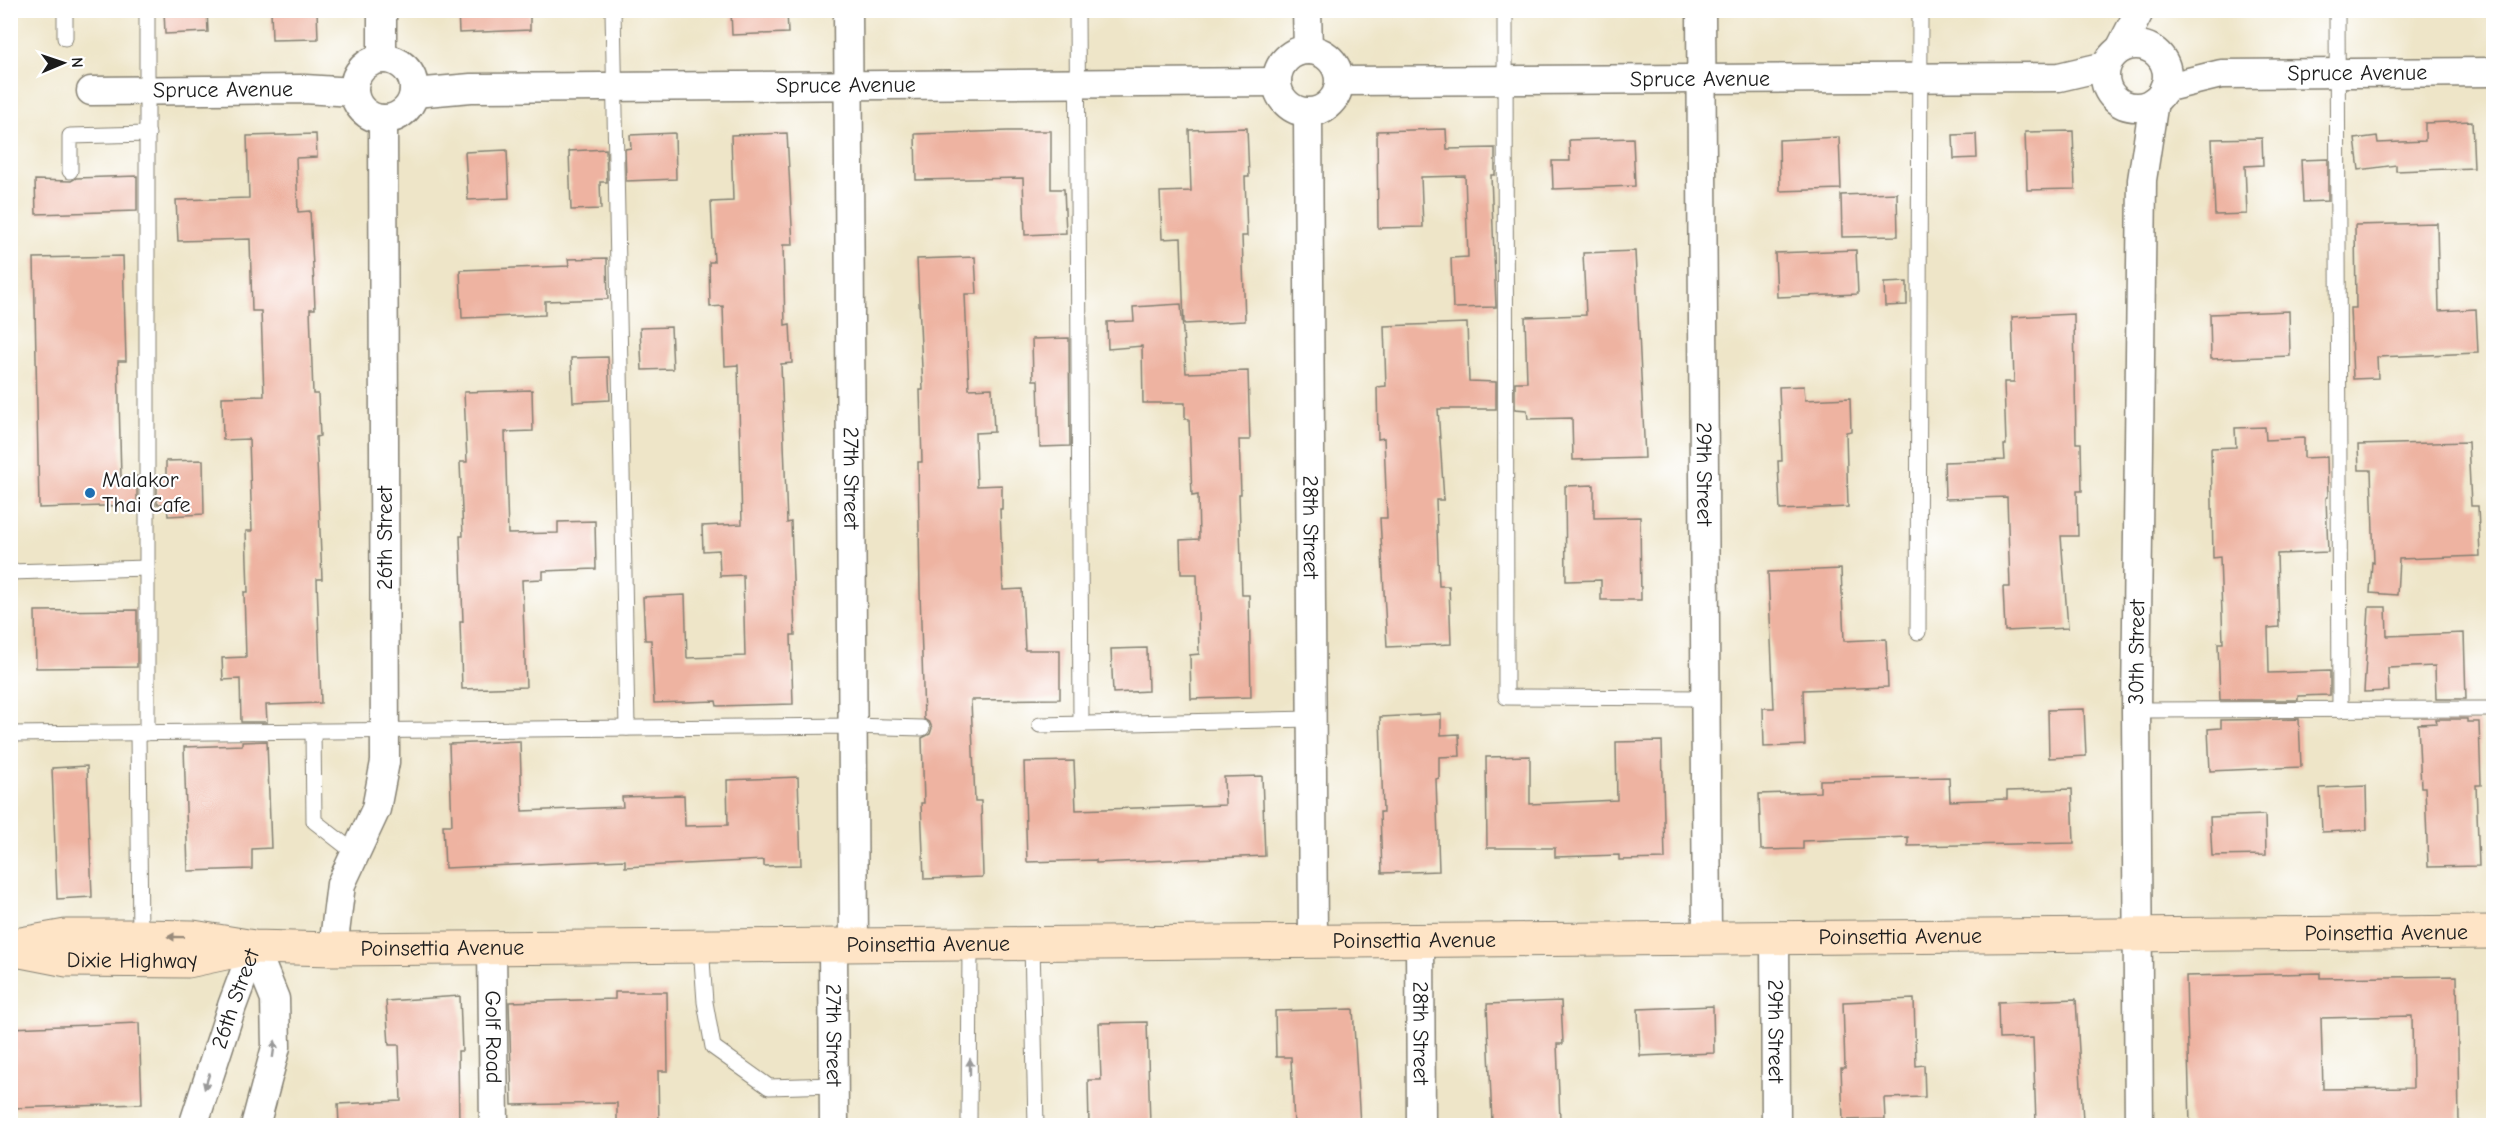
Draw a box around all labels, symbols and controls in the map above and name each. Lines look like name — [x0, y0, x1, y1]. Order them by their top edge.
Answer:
north arrow — [33, 33, 93, 93]
text: N — [68, 57, 86, 68]
street label: Spruce Avenue — [2287, 59, 2427, 87]
street label: Spruce Avenue — [1630, 66, 1770, 92]
street label: Spruce Avenue — [776, 72, 916, 99]
street label: Spruce Avenue — [153, 76, 293, 103]
street label: 29th Street — [1691, 422, 1717, 527]
street label: 27th Street — [838, 427, 864, 530]
place label: Malakor Thai Cafe — [102, 467, 191, 518]
street label: 28th Street — [1297, 475, 1324, 579]
street label: 26th Street — [372, 485, 398, 590]
marker: Malakor Thai Cafe — [83, 486, 97, 500]
street label: 30th Street — [2123, 599, 2150, 705]
street label: Poinsettia Avenue — [2304, 919, 2468, 946]
street label: Poinsettia Avenue — [1818, 923, 1982, 950]
street label: Poinsettia Avenue — [1332, 927, 1496, 954]
street label: Poinsettia Avenue — [846, 931, 1010, 958]
one-way arrow — [166, 932, 185, 941]
street label: Poinsettia Avenue — [360, 934, 524, 962]
street label: 26th Street — [206, 945, 265, 1052]
street label: Dixie Highway — [67, 946, 200, 974]
street label: 29th Street — [1762, 979, 1789, 1084]
street label: 28th Street — [1407, 981, 1434, 1085]
street label: 27th Street — [820, 984, 847, 1087]
street label: Golf Road — [479, 990, 507, 1084]
one-way arrow — [270, 1039, 279, 1058]
one-way arrow — [965, 1058, 975, 1077]
one-way arrow — [202, 1072, 211, 1090]

